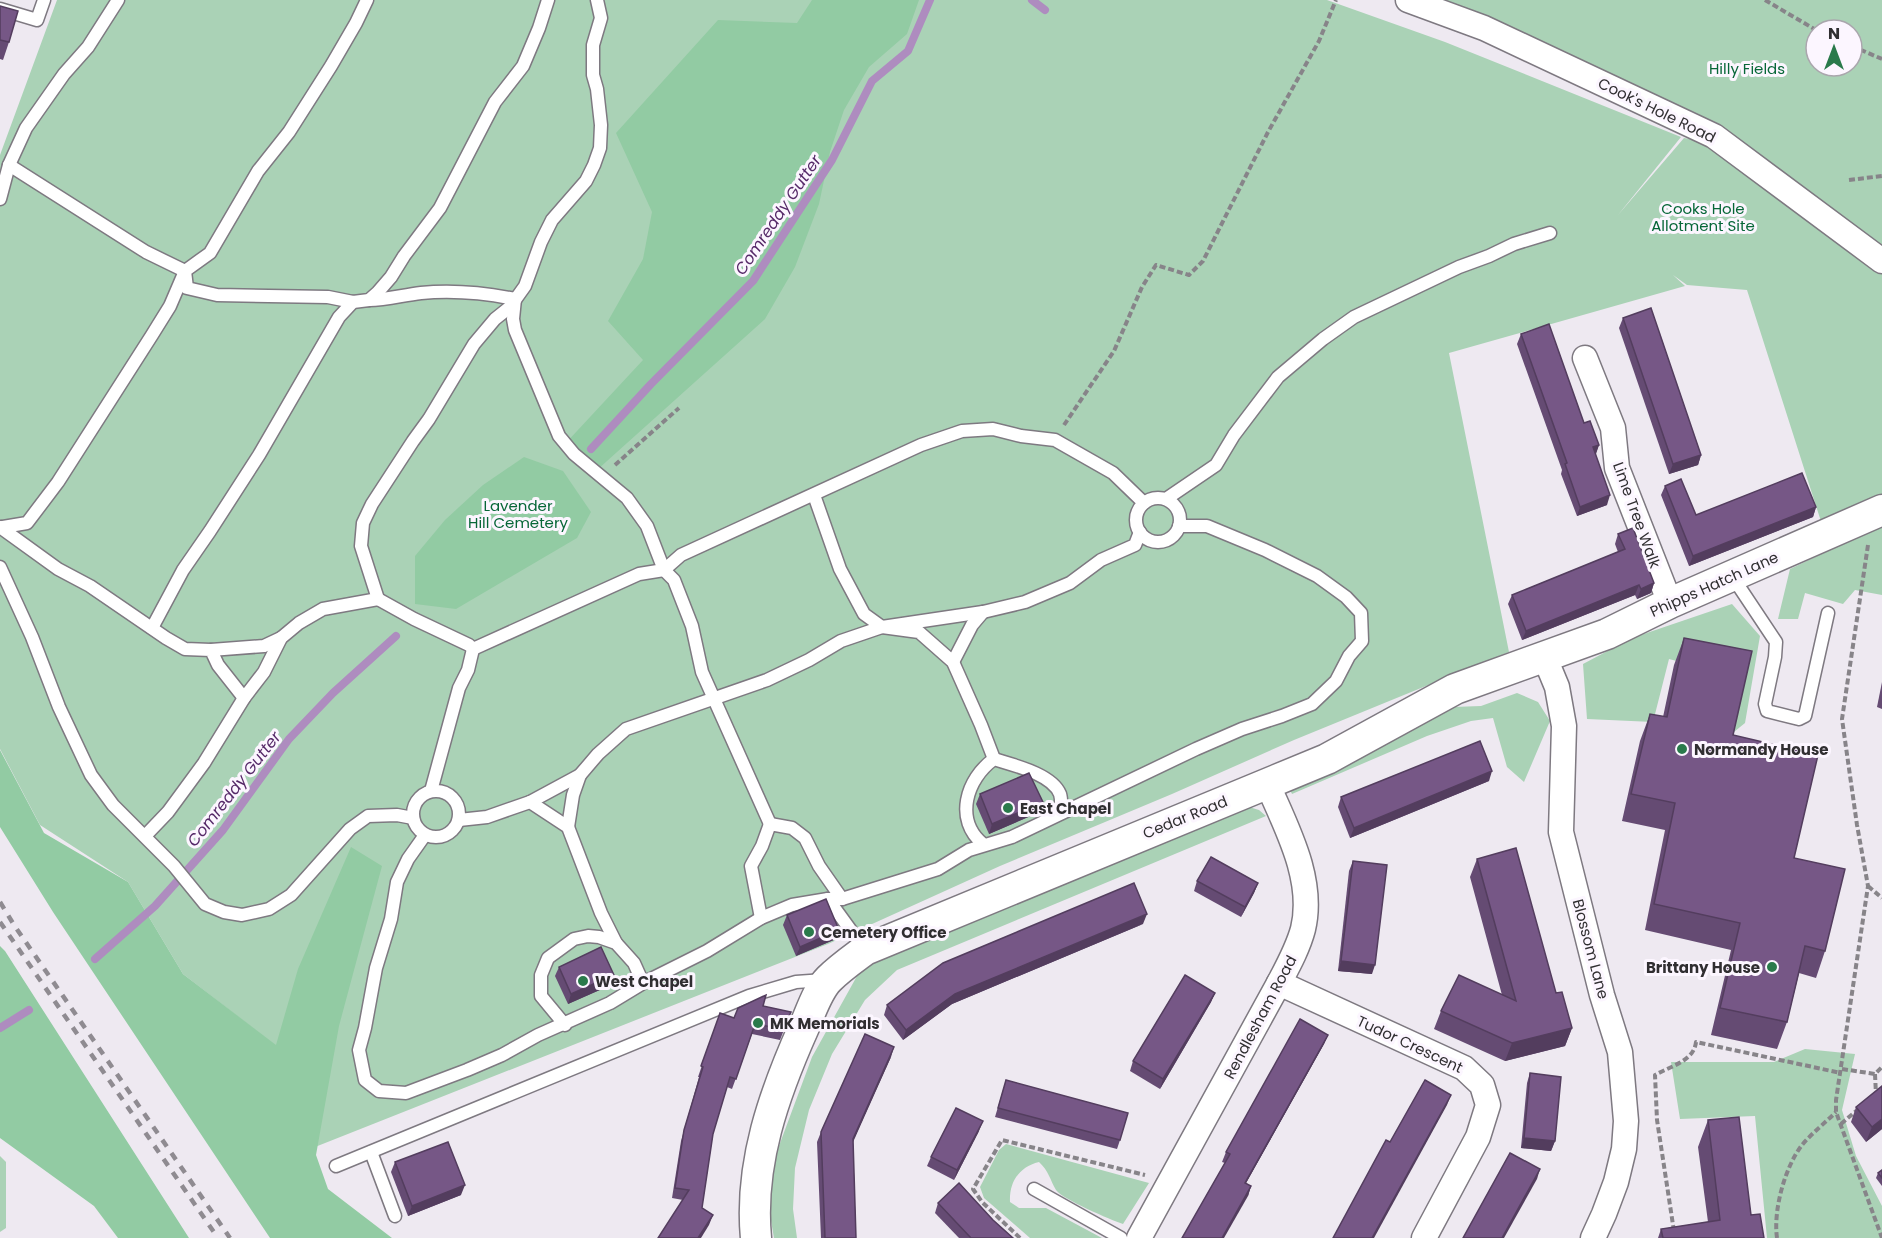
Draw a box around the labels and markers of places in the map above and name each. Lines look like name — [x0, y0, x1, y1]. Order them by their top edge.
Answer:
place label: Normandy House — [1694, 739, 1829, 760]
marker: Normandy House — [1675, 742, 1689, 756]
place label: East Chapel — [1020, 798, 1112, 819]
marker: East Chapel — [1001, 801, 1015, 815]
place label: Cemetery Office — [821, 922, 947, 943]
marker: Cemetery Office — [802, 925, 816, 939]
place label: Brittany House — [1646, 957, 1760, 978]
marker: Brittany House — [1765, 960, 1779, 974]
place label: West Chapel — [595, 971, 693, 992]
marker: West Chapel — [576, 974, 590, 988]
place label: MK Memorials — [770, 1013, 880, 1034]
marker: MK Memorials — [751, 1016, 765, 1030]

